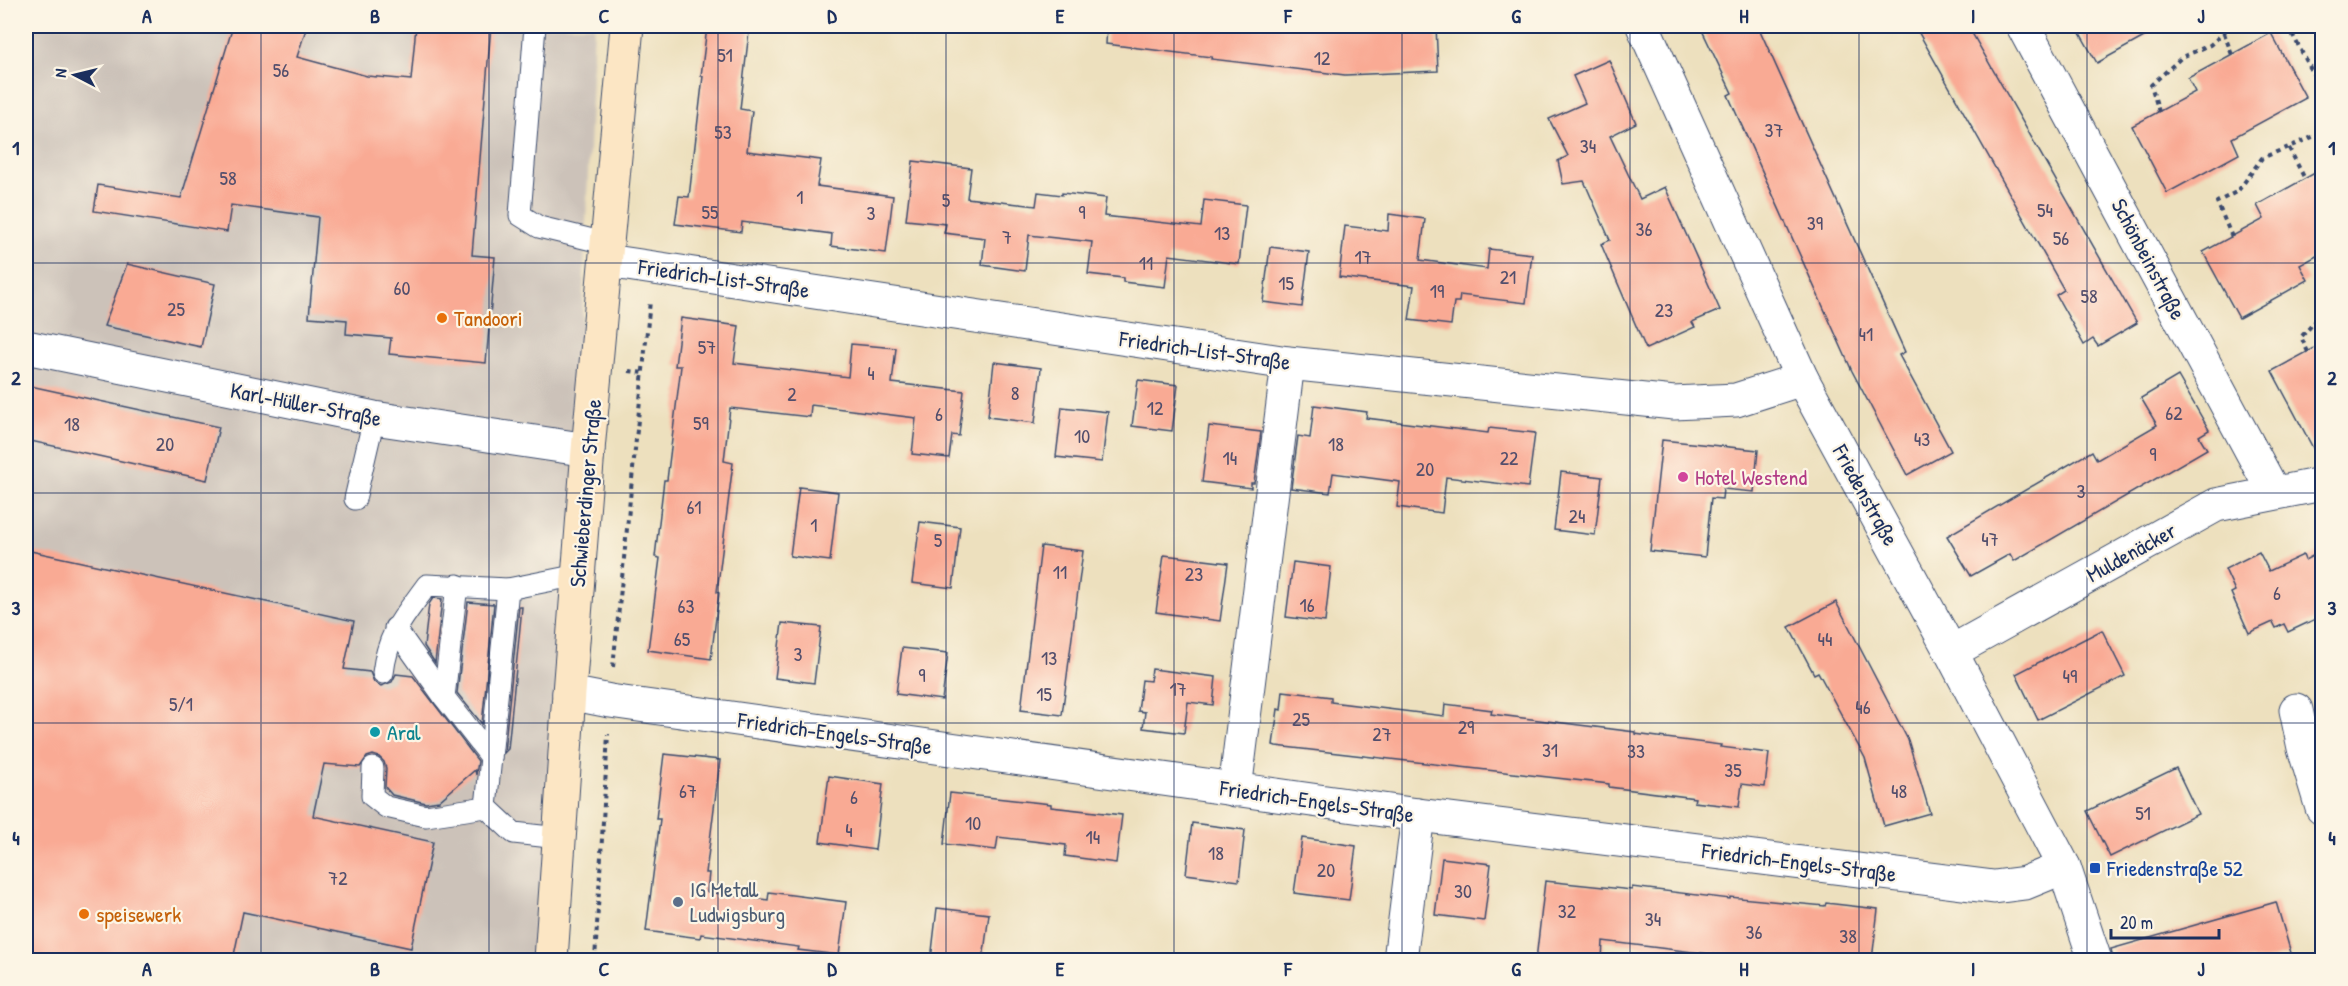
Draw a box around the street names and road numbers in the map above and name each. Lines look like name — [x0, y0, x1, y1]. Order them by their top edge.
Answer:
street label: Schönbeinstraße — [2105, 193, 2194, 325]
street label: Friedrich-List-Straße — [636, 251, 812, 305]
street label: Friedrich-List-Straße — [1117, 323, 1293, 377]
street label: Karl-Hüller-Straße — [228, 375, 384, 433]
street label: Schwieberdinger Straße — [562, 397, 608, 588]
street label: Friedenstraße — [1825, 438, 1906, 551]
street label: Muldenäcker — [2081, 515, 2182, 589]
street label: Friedrich-Engels-Straße — [735, 704, 934, 762]
street label: Friedrich-Engels-Straße — [1217, 772, 1416, 830]
street label: Friedrich-Engels-Straße — [1699, 835, 1898, 889]

